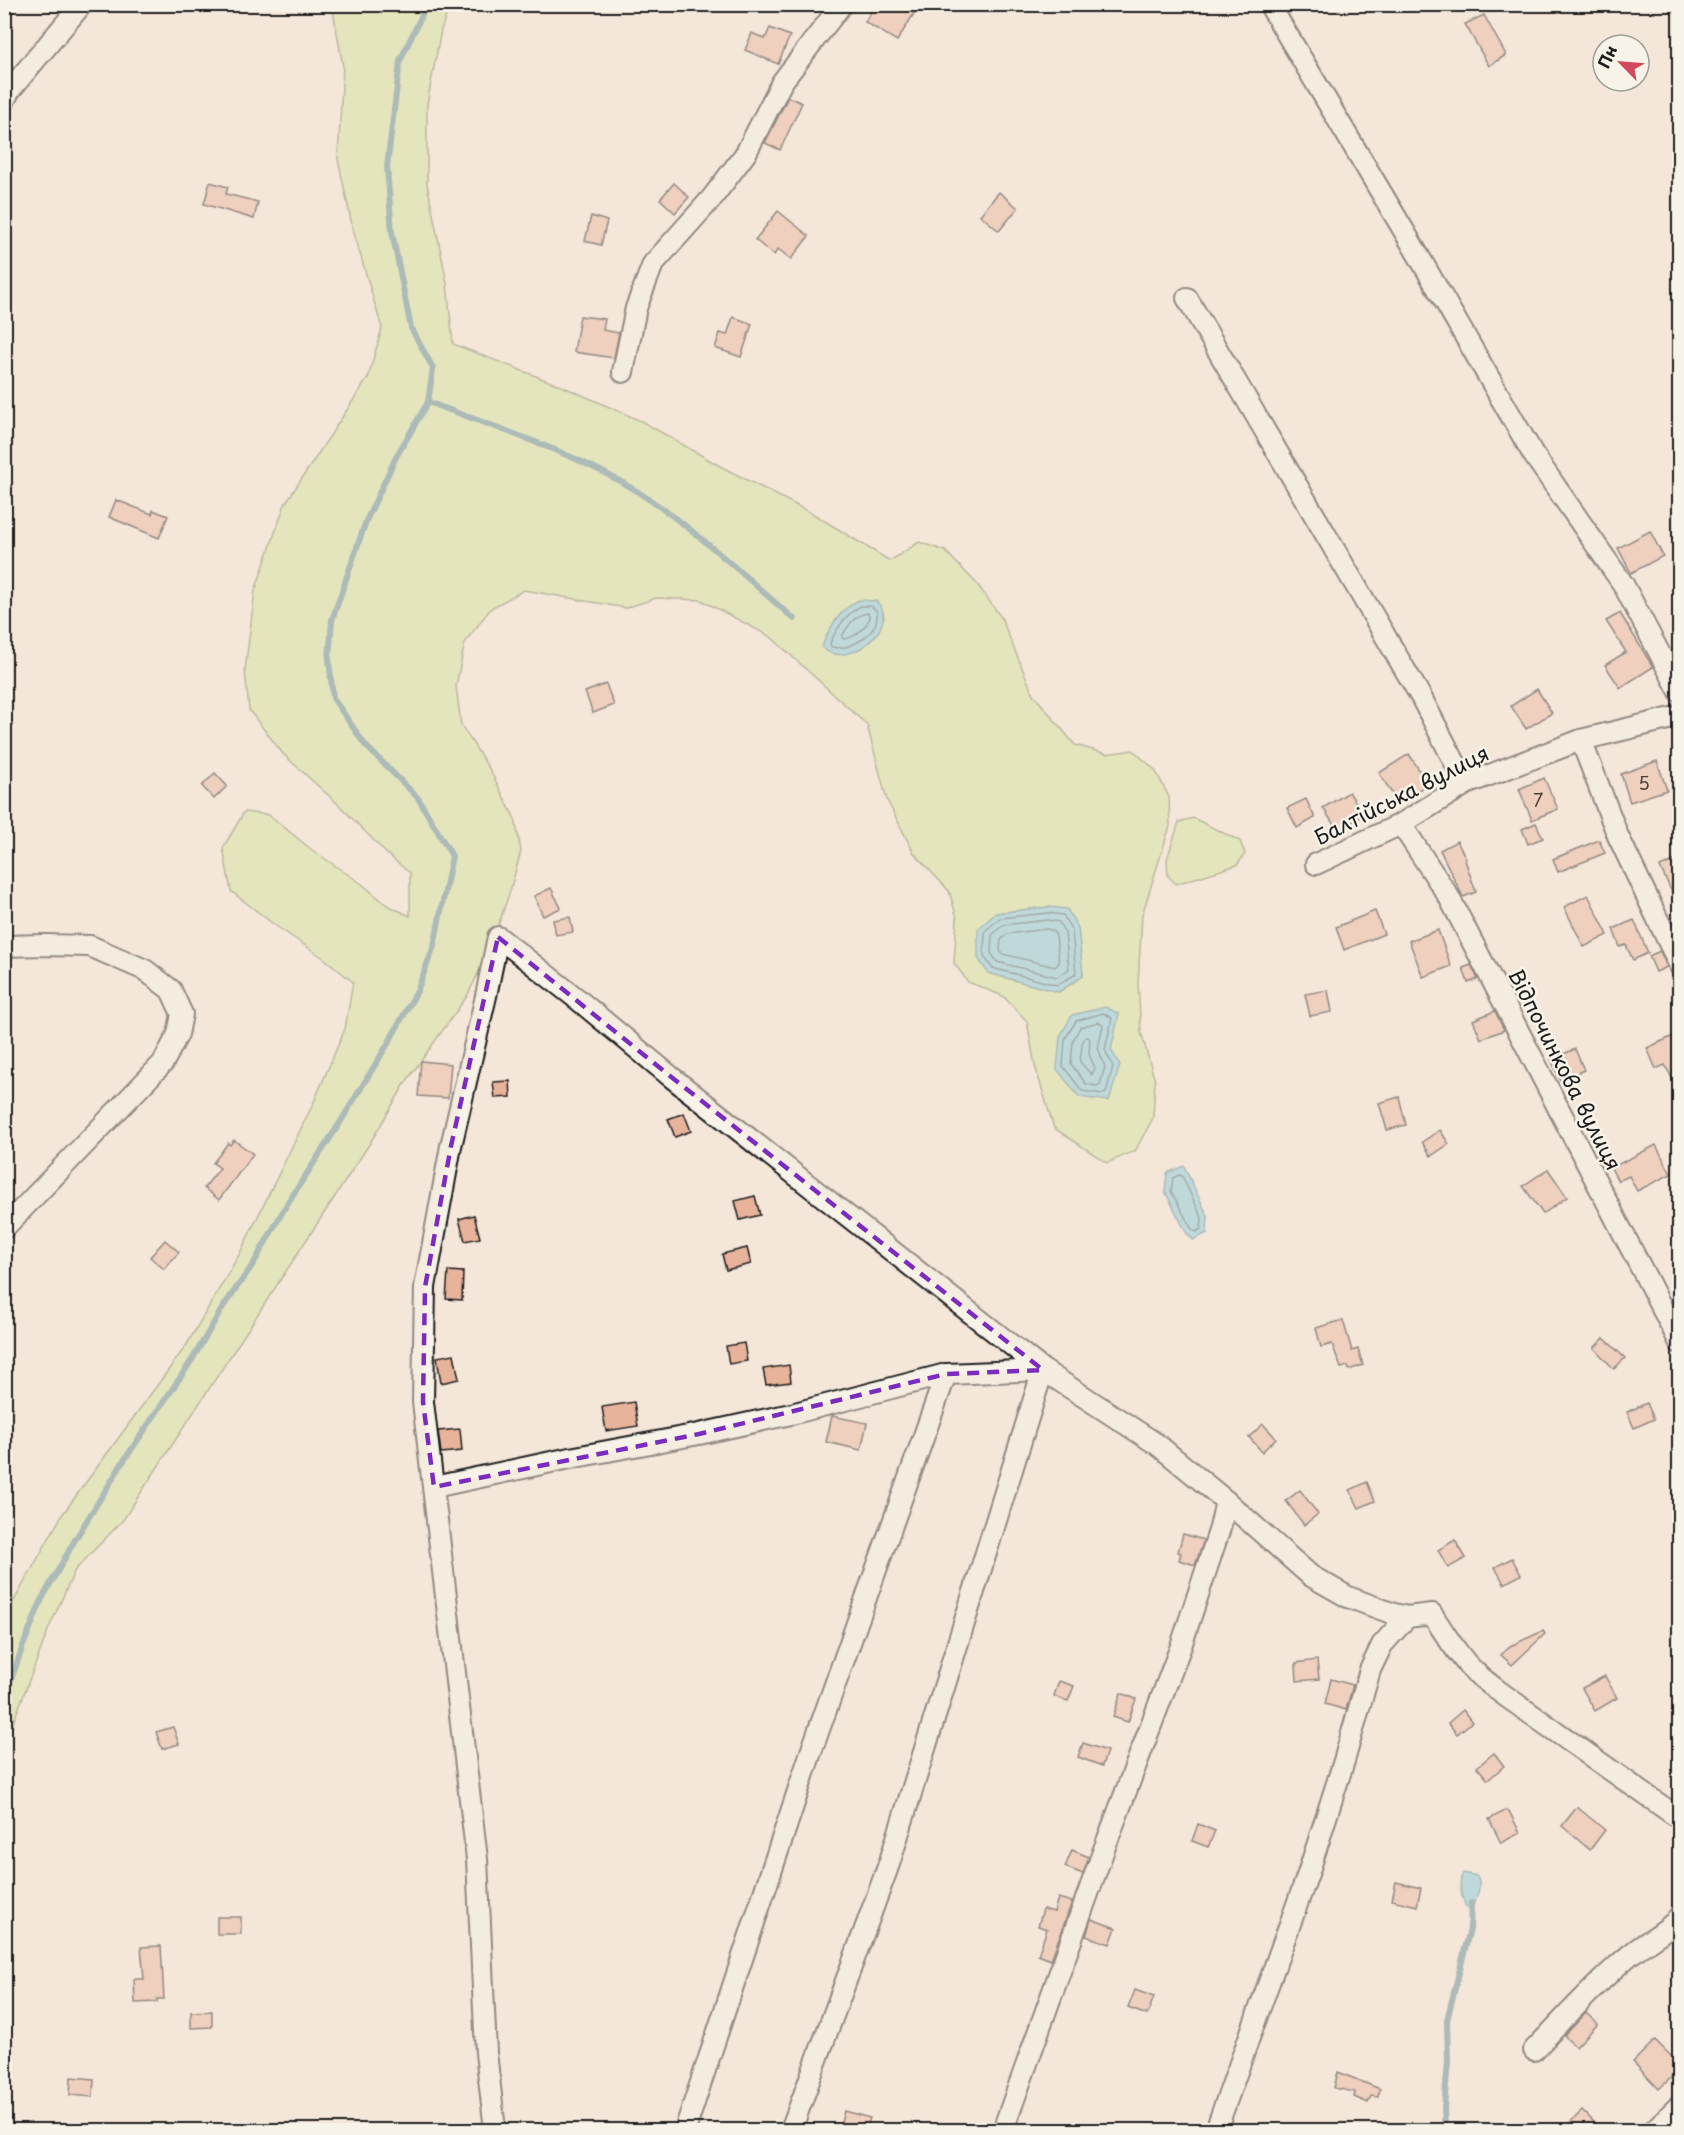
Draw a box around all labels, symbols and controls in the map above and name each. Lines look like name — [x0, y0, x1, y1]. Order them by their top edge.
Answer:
north arrow — [1591, 33, 1651, 93]
text: Пн — [1591, 41, 1622, 72]
street label: Балтійська вулиця — [1308, 736, 1494, 852]
house number: 5 — [1638, 769, 1650, 796]
house number: 7 — [1533, 786, 1543, 813]
street label: Відпочинкова вулиця — [1501, 963, 1631, 1175]

